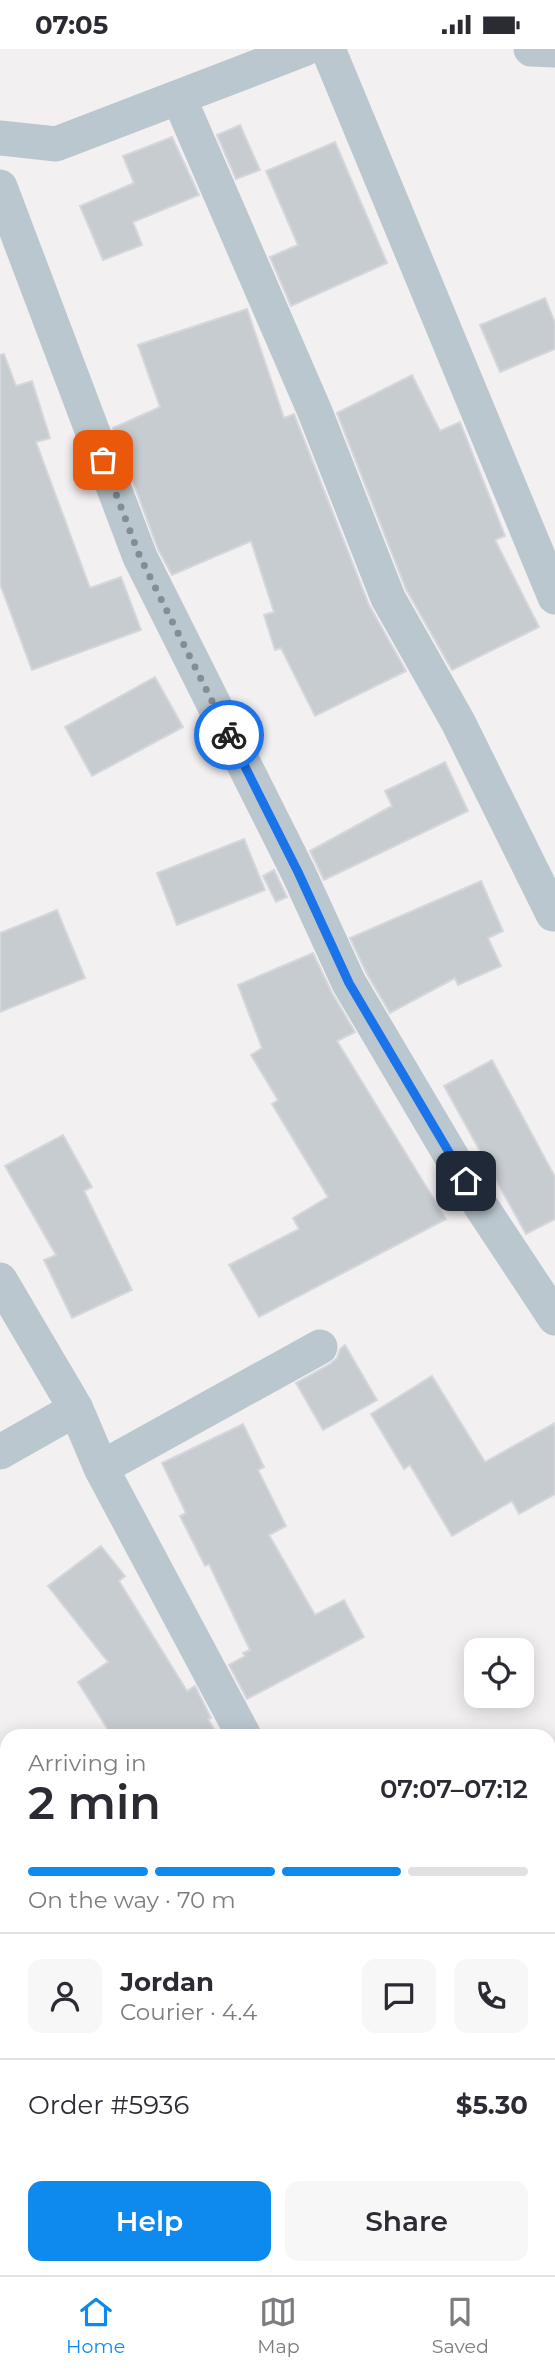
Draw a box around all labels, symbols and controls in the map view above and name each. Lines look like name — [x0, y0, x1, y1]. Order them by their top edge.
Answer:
text: 07:05 — [35, 9, 108, 41]
pin — [73, 430, 133, 490]
icon: bag — [84, 441, 122, 479]
courier — [194, 700, 264, 770]
icon: bike — [210, 716, 248, 754]
pin — [436, 1151, 496, 1211]
icon: home — [447, 1162, 485, 1200]
map controls — [464, 1638, 534, 1708]
button: locate — [464, 1638, 534, 1708]
text: Arriving in — [28, 1749, 147, 1777]
text: 07:07–07:12 — [380, 1773, 528, 1805]
text: 2 min — [28, 1774, 161, 1831]
text: On the way · 70 m — [28, 1886, 236, 1914]
button: person — [28, 1959, 102, 2033]
button: chat — [362, 1959, 436, 2033]
button: phone — [454, 1959, 528, 2033]
text: Jordan — [120, 1966, 214, 1998]
text: Courier · 4.4 — [120, 1998, 257, 2026]
text: Order #5936 — [28, 2089, 189, 2121]
text: $5.30 — [456, 2089, 528, 2121]
button: Help — [28, 2181, 271, 2261]
button: Share — [285, 2181, 528, 2261]
tab: Home — [66, 2293, 125, 2358]
tab: Map — [257, 2293, 300, 2358]
tab: Saved — [432, 2293, 489, 2358]

